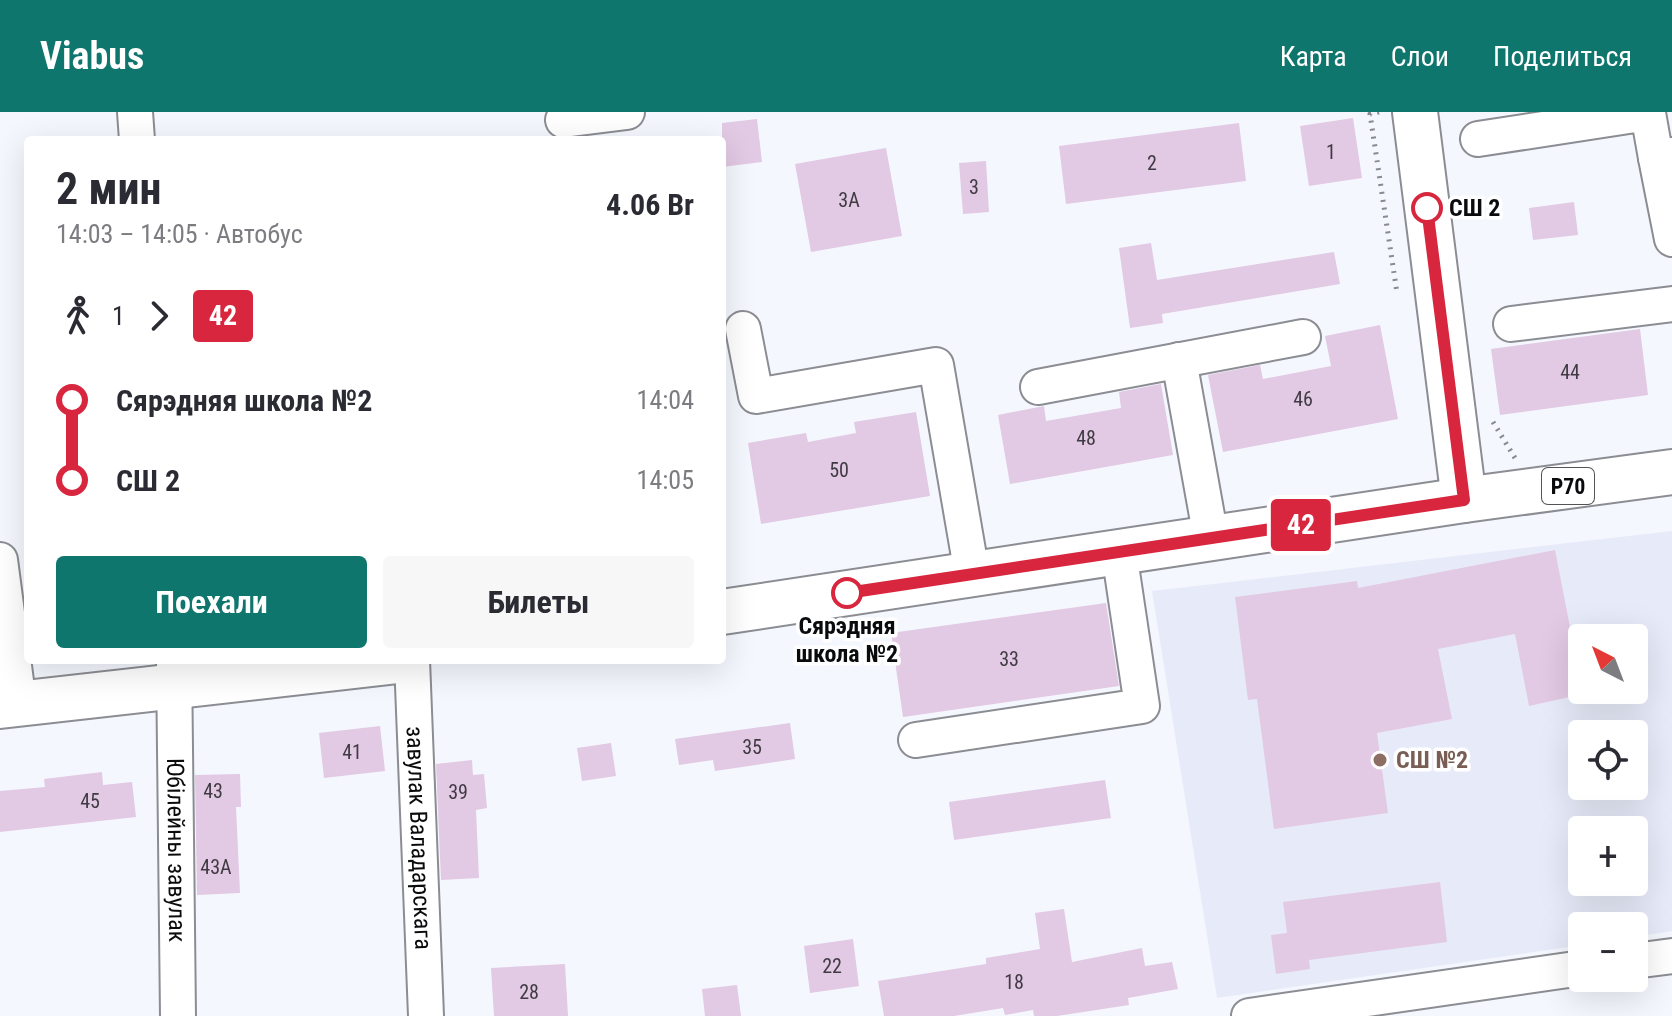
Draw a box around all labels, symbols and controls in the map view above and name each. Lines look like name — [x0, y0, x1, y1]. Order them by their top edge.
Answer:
text: Viabus — [40, 34, 144, 78]
text: Карта — [1280, 40, 1347, 73]
text: Слои — [1391, 40, 1449, 73]
text: Поделиться — [1493, 40, 1632, 73]
house number: 1 — [1326, 140, 1336, 164]
house number: 2 — [1147, 151, 1157, 175]
text: 2 мин — [56, 163, 162, 215]
house number: 3 — [969, 175, 979, 199]
text: 4.06 Br — [606, 187, 694, 222]
house number: 3А — [838, 188, 860, 212]
marker: СШ 2 — [1412, 193, 1442, 223]
place label: СШ 2 — [1449, 194, 1500, 222]
text: 14:03 – 14:05 · Автобус — [56, 219, 303, 249]
icon: walk — [56, 294, 100, 338]
icon: forward — [137, 294, 181, 338]
text: 42 — [209, 299, 237, 332]
text: 1 — [112, 301, 125, 331]
house number: 44 — [1560, 360, 1580, 384]
text: Сярэдняя школа №2 — [116, 383, 372, 418]
text: 14:04 — [637, 385, 694, 415]
house number: 46 — [1293, 387, 1313, 411]
house number: 48 — [1076, 426, 1096, 450]
house number: 50 — [829, 458, 849, 482]
text: СШ 2 — [116, 463, 180, 498]
text: 14:05 — [637, 465, 694, 495]
road number: Р70 — [1542, 468, 1594, 504]
line badge: 42 — [1265, 499, 1337, 551]
text: 42 — [1287, 508, 1315, 541]
button: Поехали — [56, 556, 367, 648]
button: Билеты — [383, 556, 694, 648]
marker: Сярэдняя школа №2 — [832, 578, 862, 608]
place label: Сярэдняя школа №2 — [796, 612, 898, 668]
north arrow — [1568, 624, 1648, 704]
map controls — [1568, 624, 1648, 992]
house number: 33 — [999, 647, 1019, 671]
button: locate — [1568, 720, 1648, 800]
street label: завулак Валадарскага — [401, 726, 437, 950]
house number: 35 — [742, 735, 762, 759]
house number: 41 — [342, 740, 362, 764]
place label: СШ №2 — [1396, 746, 1468, 774]
marker: СШ №2 — [1371, 751, 1389, 769]
street label: Юбілейны завулак — [161, 758, 191, 943]
house number: 43 — [203, 779, 223, 803]
house number: 39 — [448, 780, 468, 804]
house number: 45 — [80, 789, 100, 813]
button: + — [1568, 816, 1648, 896]
house number: 43А — [200, 855, 232, 879]
button: − — [1568, 912, 1648, 992]
house number: 22 — [822, 954, 842, 978]
house number: 18 — [1004, 970, 1024, 994]
house number: 28 — [519, 980, 539, 1004]

